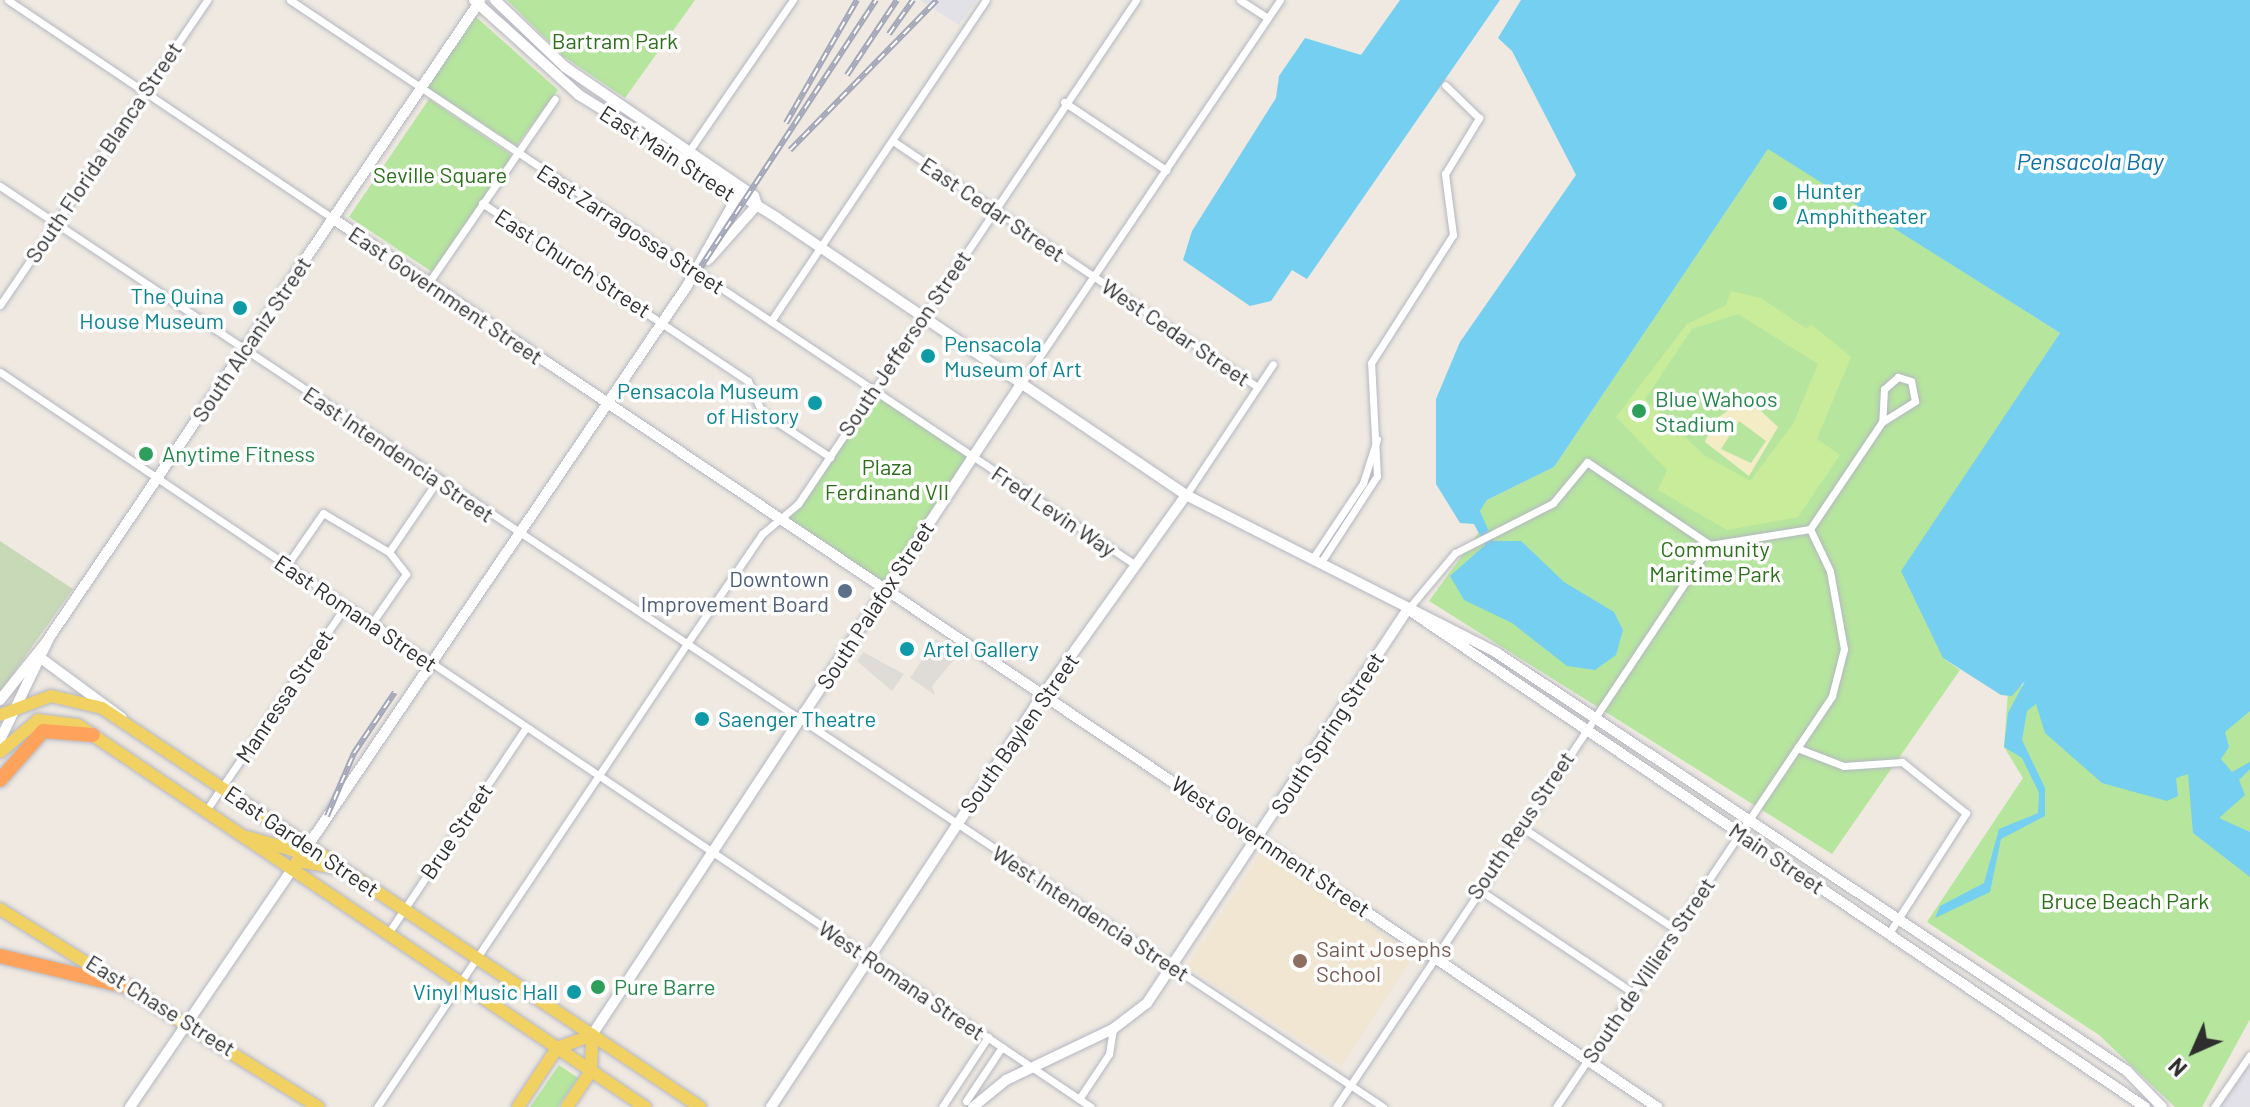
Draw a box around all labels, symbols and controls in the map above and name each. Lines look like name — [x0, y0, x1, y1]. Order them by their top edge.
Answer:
park label: Bartram Park — [552, 28, 678, 54]
street label: South Florida Blanca Street — [19, 37, 187, 267]
street label: East Main Street — [595, 99, 741, 207]
water label: Pensacola Bay — [2016, 147, 2164, 175]
street label: East Cedar Street — [916, 151, 1070, 267]
street label: East Zarragossa Street — [532, 158, 730, 300]
park label: Seville Square — [373, 162, 507, 188]
place label: Hunter Amphitheater — [1796, 177, 1927, 228]
marker: Hunter Amphitheater — [1771, 194, 1789, 212]
street label: East Church Street — [490, 203, 656, 323]
street label: East Government Street — [344, 220, 548, 370]
street label: South Jefferson Street — [832, 245, 976, 441]
street label: South Alcaniz Street — [186, 251, 316, 427]
street label: West Cedar Street — [1097, 273, 1255, 391]
place label: The Quina House Museum — [79, 282, 224, 334]
marker: The Quina House Museum — [231, 299, 249, 317]
place label: Pensacola Museum of Art — [944, 330, 1082, 382]
marker: Pensacola Museum of Art — [919, 347, 937, 365]
place label: Pensacola Museum of History — [617, 377, 799, 428]
street label: East Intendencia Street — [299, 380, 499, 528]
place label: Blue Wahoos Stadium — [1655, 385, 1778, 436]
marker: Pensacola Museum of History — [806, 394, 824, 412]
marker: Blue Wahoos Stadium — [1630, 402, 1648, 420]
place label: Anytime Fitness — [162, 441, 315, 467]
marker: Anytime Fitness — [137, 445, 155, 463]
park label: Plaza Ferdinand VII — [825, 453, 949, 504]
street label: Fred Levin Way — [987, 460, 1121, 562]
street label: South Palafox Street — [811, 516, 939, 694]
park label: Community Maritime Park — [1649, 535, 1781, 586]
street label: East Romana Street — [270, 549, 442, 677]
place label: Downtown Improvement Board — [641, 565, 829, 616]
marker: Downtown Improvement Board — [836, 582, 854, 600]
street label: Manressa Street — [230, 624, 338, 768]
place label: Artel Gallery — [923, 636, 1039, 662]
marker: Artel Gallery — [898, 640, 916, 658]
street label: South Spring Street — [1265, 647, 1389, 819]
street label: South Baylen Street — [954, 648, 1084, 818]
place label: Saenger Theatre — [718, 706, 876, 732]
marker: Saenger Theatre — [693, 710, 711, 728]
street label: South Reus Street — [1461, 746, 1579, 904]
street label: West Government Street — [1167, 770, 1375, 922]
street label: Brue Street — [414, 778, 498, 884]
street label: East Garden Street — [220, 780, 384, 902]
street label: Main Street — [1724, 817, 1830, 899]
street label: West Intendencia Street — [988, 839, 1194, 987]
street label: South de Villiers Street — [1576, 872, 1720, 1068]
park label: Bruce Beach Park — [2041, 888, 2209, 914]
street label: West Romana Street — [814, 915, 990, 1045]
place label: Saint Josephs School — [1316, 935, 1451, 986]
street label: East Chase Street — [82, 949, 240, 1061]
marker: Saint Josephs School — [1291, 952, 1309, 970]
place label: Pure Barre — [614, 974, 715, 1000]
marker: Pure Barre — [589, 978, 607, 996]
place label: Vinyl Music Hall — [413, 979, 558, 1005]
marker: Vinyl Music Hall — [565, 983, 583, 1001]
north arrow — [2154, 1011, 2234, 1091]
text: N — [2163, 1054, 2191, 1082]

